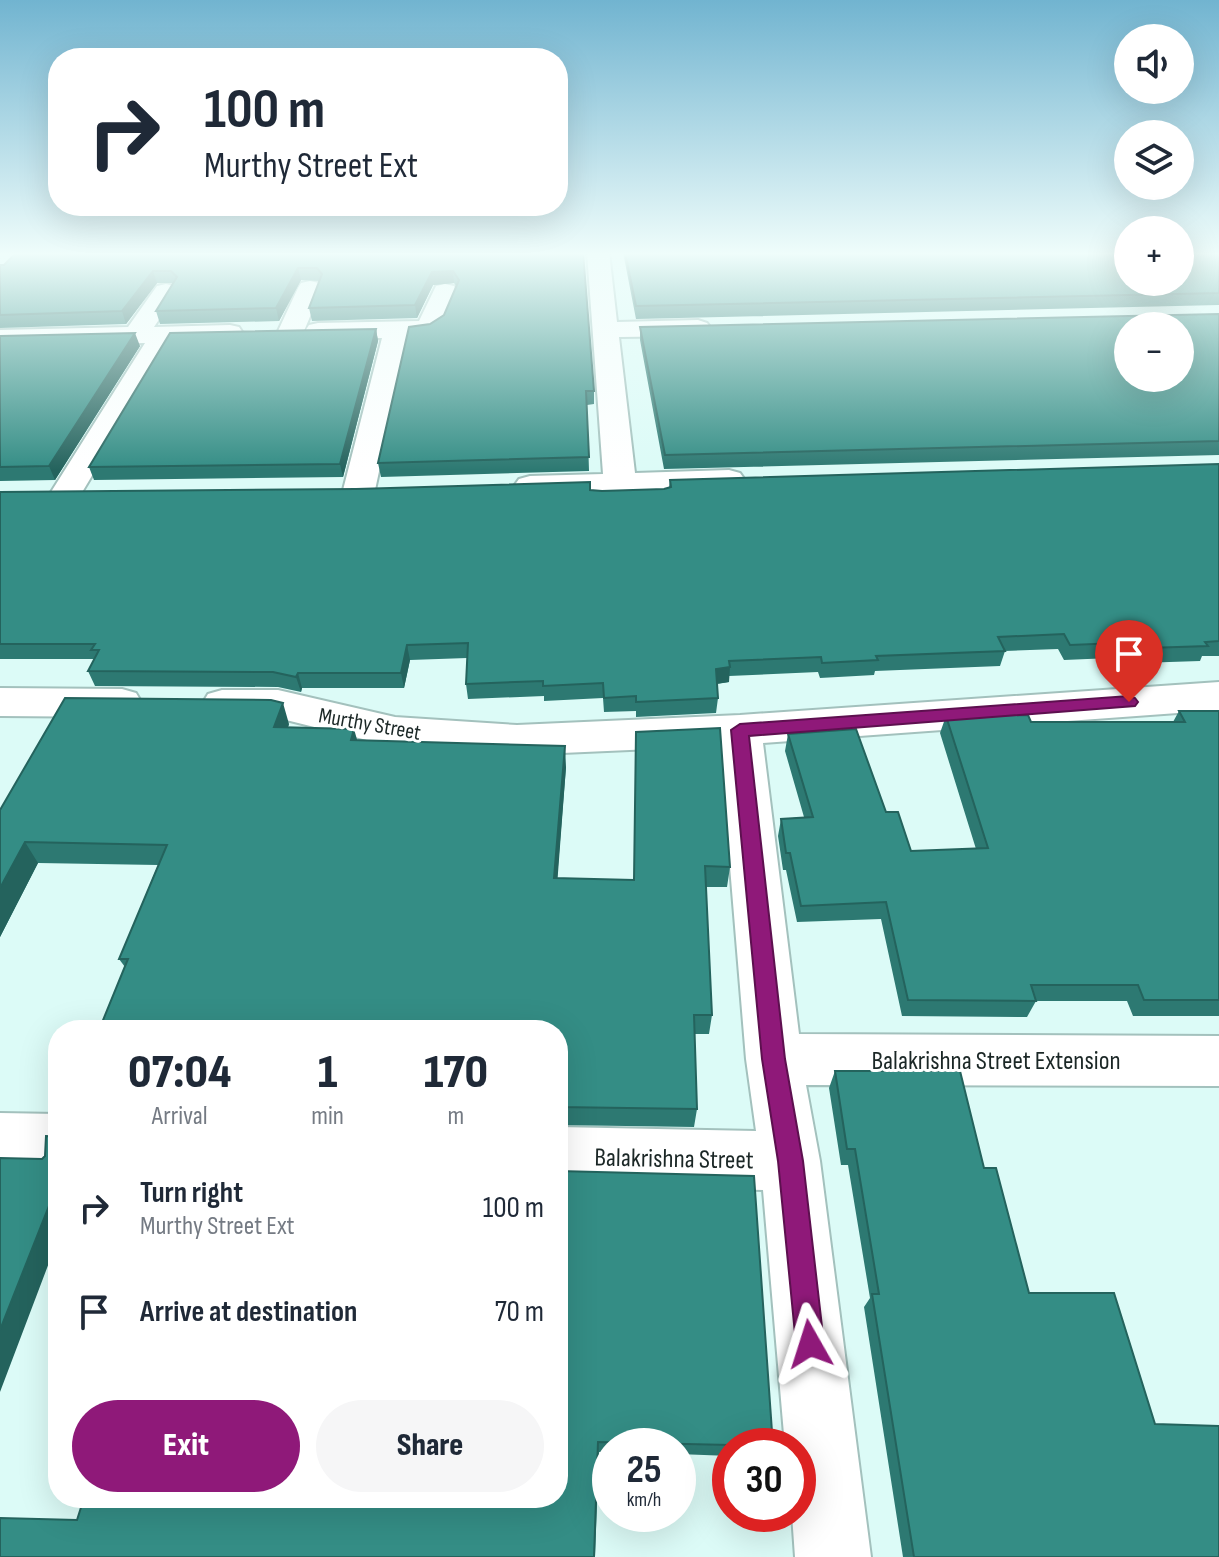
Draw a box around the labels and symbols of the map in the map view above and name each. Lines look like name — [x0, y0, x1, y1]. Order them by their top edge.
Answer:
pin — [1095, 620, 1163, 702]
street label: Murthy Street — [317, 702, 423, 747]
street label: Balakrishna Street Extension — [871, 1046, 1121, 1077]
street label: Balakrishna Street — [594, 1143, 754, 1176]
position arrow — [768, 1302, 852, 1386]
speed limit sign: 30 — [712, 1428, 816, 1532]

